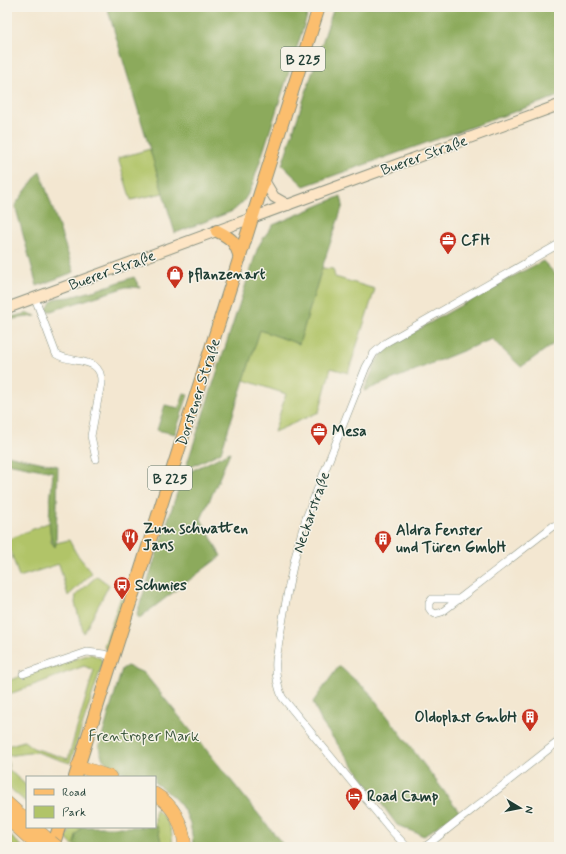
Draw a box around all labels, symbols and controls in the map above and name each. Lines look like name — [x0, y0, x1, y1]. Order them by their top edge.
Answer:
road number: B 225 — [281, 47, 325, 71]
street label: Buerer Straße — [378, 131, 470, 181]
office icon: CFH — [438, 230, 458, 255]
place label: CFH — [461, 231, 490, 251]
street label: Buerer Straße — [66, 246, 158, 296]
shop icon: pflanzenart — [165, 264, 185, 289]
place label: pflanzenart — [188, 265, 266, 285]
street label: Dorstener Straße — [172, 336, 226, 449]
office icon: Mesa — [309, 421, 329, 446]
place label: Mesa — [332, 422, 367, 442]
road number: B 225 — [148, 466, 192, 490]
street label: Neckarstraße — [289, 469, 335, 556]
place label: Zum schwatten Jans — [143, 519, 248, 556]
place label: Aldra Fenster und Türen GmbH — [396, 521, 506, 558]
restaurant icon: Zum schwatten Jans — [120, 527, 140, 552]
building icon: Aldra Fenster und Türen GmbH — [373, 529, 393, 554]
bus stop icon: Schmies — [112, 575, 132, 600]
place label: Schmies — [135, 576, 187, 596]
building icon: Oldoplast GmbH — [520, 707, 540, 732]
place label: Oldoplast GmbH — [415, 708, 517, 728]
park label: Frentroper Mark — [89, 727, 200, 747]
legend — [26, 776, 156, 828]
text: Road — [62, 785, 86, 801]
hotel icon: Road Camp — [344, 786, 364, 811]
place label: Road Camp — [367, 787, 439, 807]
north arrow — [500, 788, 540, 828]
text: Park — [62, 805, 86, 821]
text: N — [521, 805, 536, 814]

